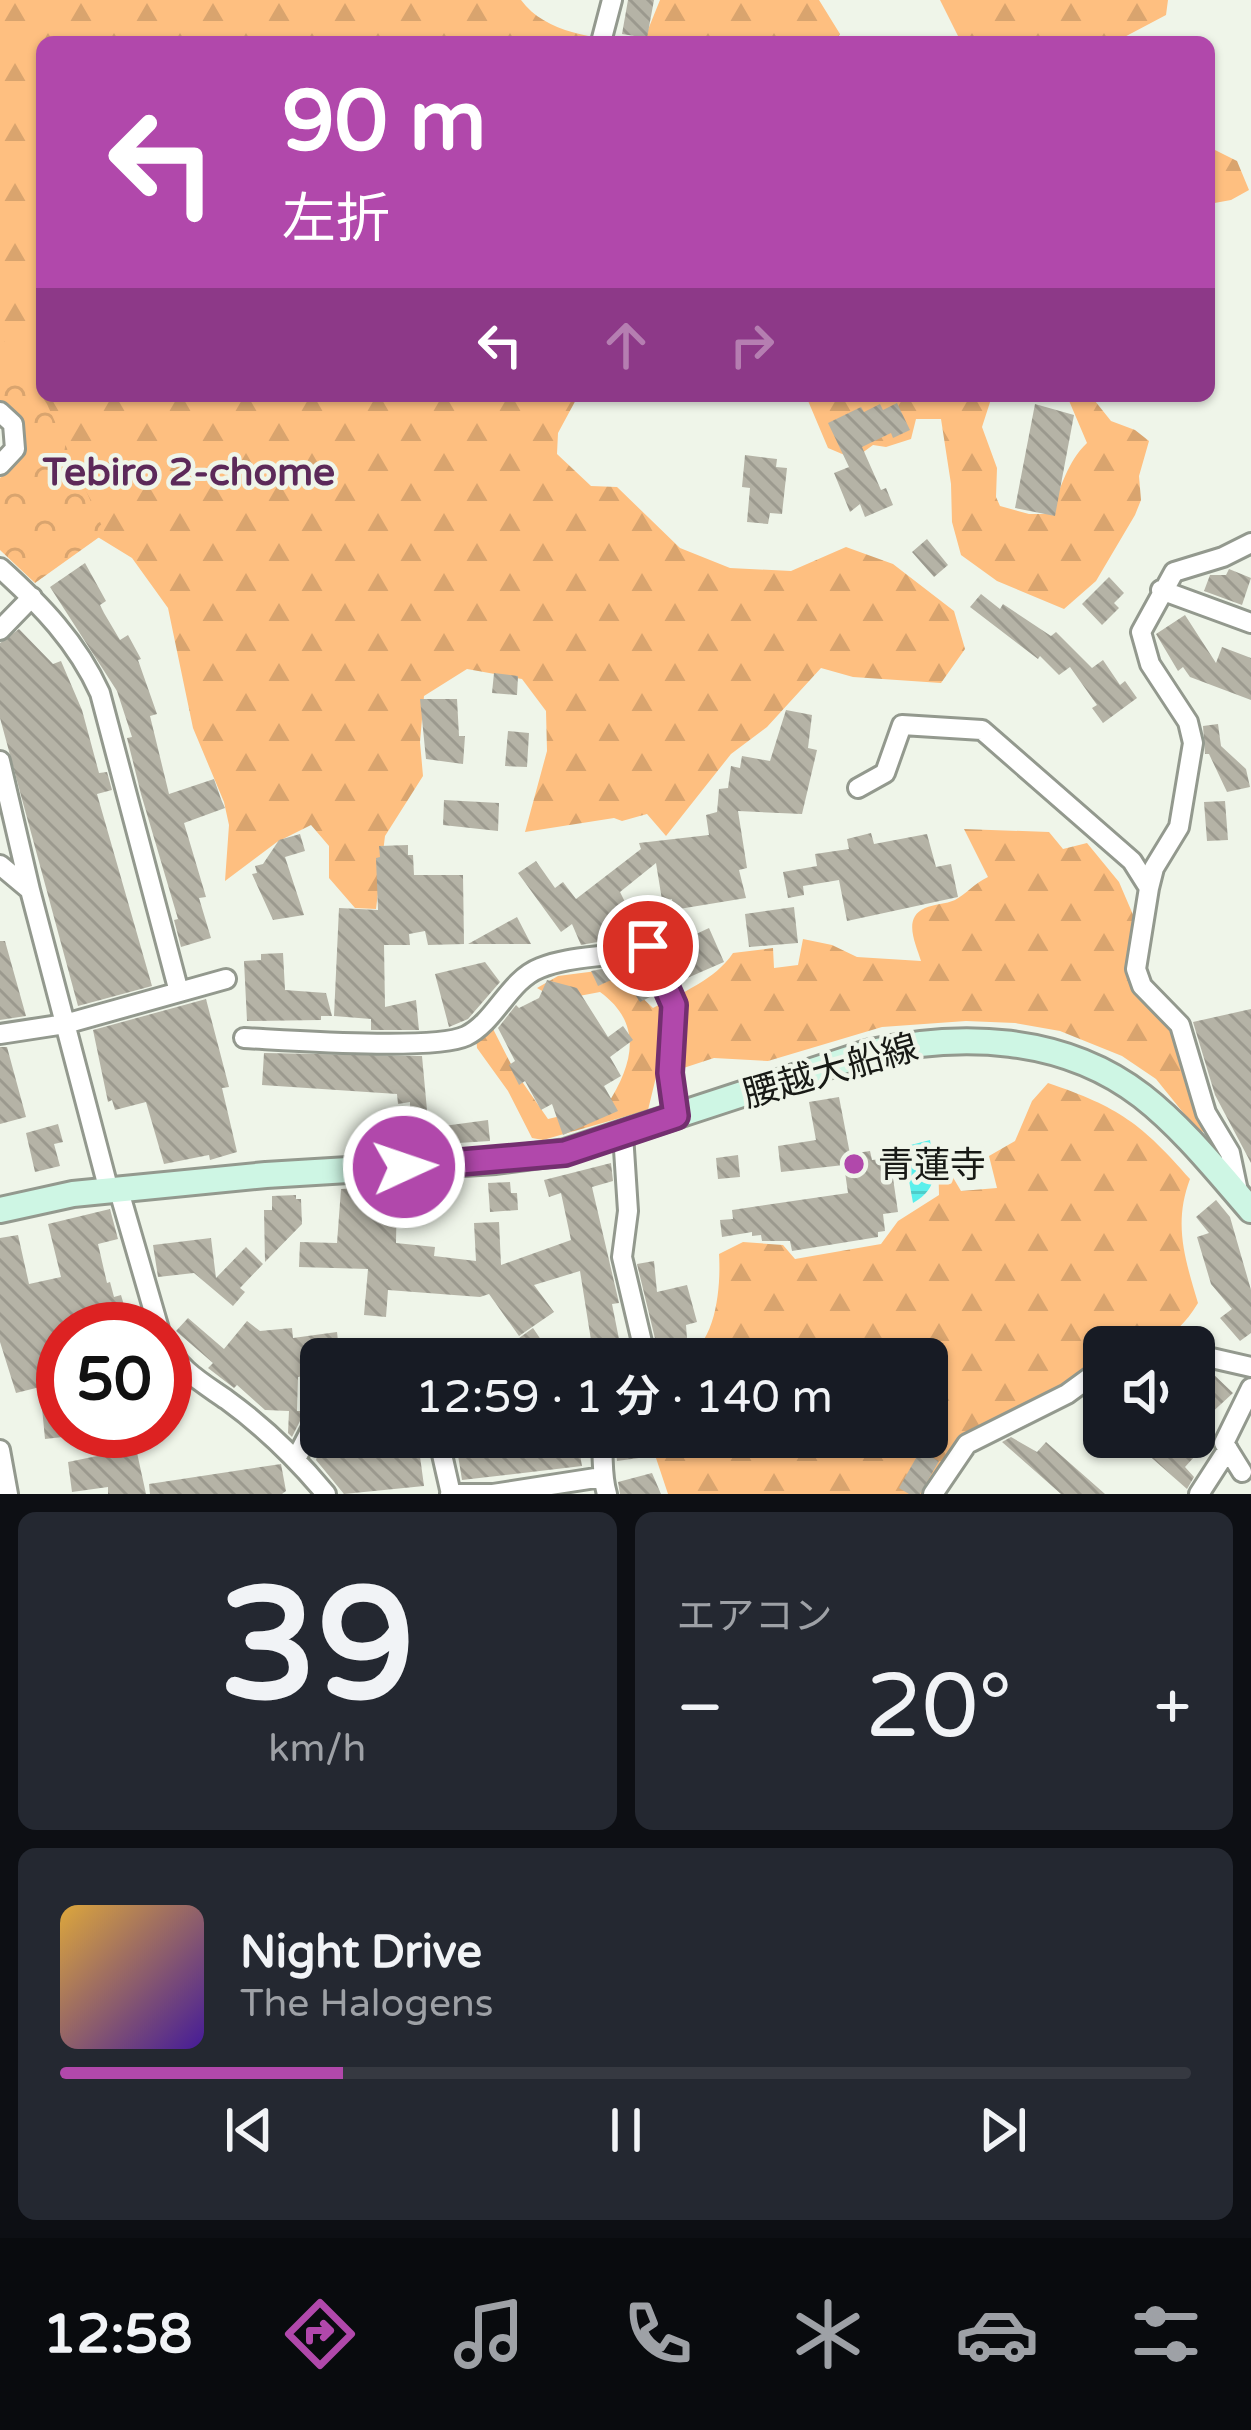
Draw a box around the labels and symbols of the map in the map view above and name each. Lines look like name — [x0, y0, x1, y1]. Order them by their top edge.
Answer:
district label: Tebiro 2-chome — [42, 449, 335, 496]
pin — [597, 895, 699, 997]
street label: 腰越大船線 — [738, 1026, 923, 1117]
position arrow — [341, 1104, 467, 1230]
place label: 青蓮寺 — [878, 1144, 986, 1187]
marker: 青蓮寺 — [841, 1151, 867, 1177]
speed limit sign: 50 — [36, 1302, 192, 1458]

